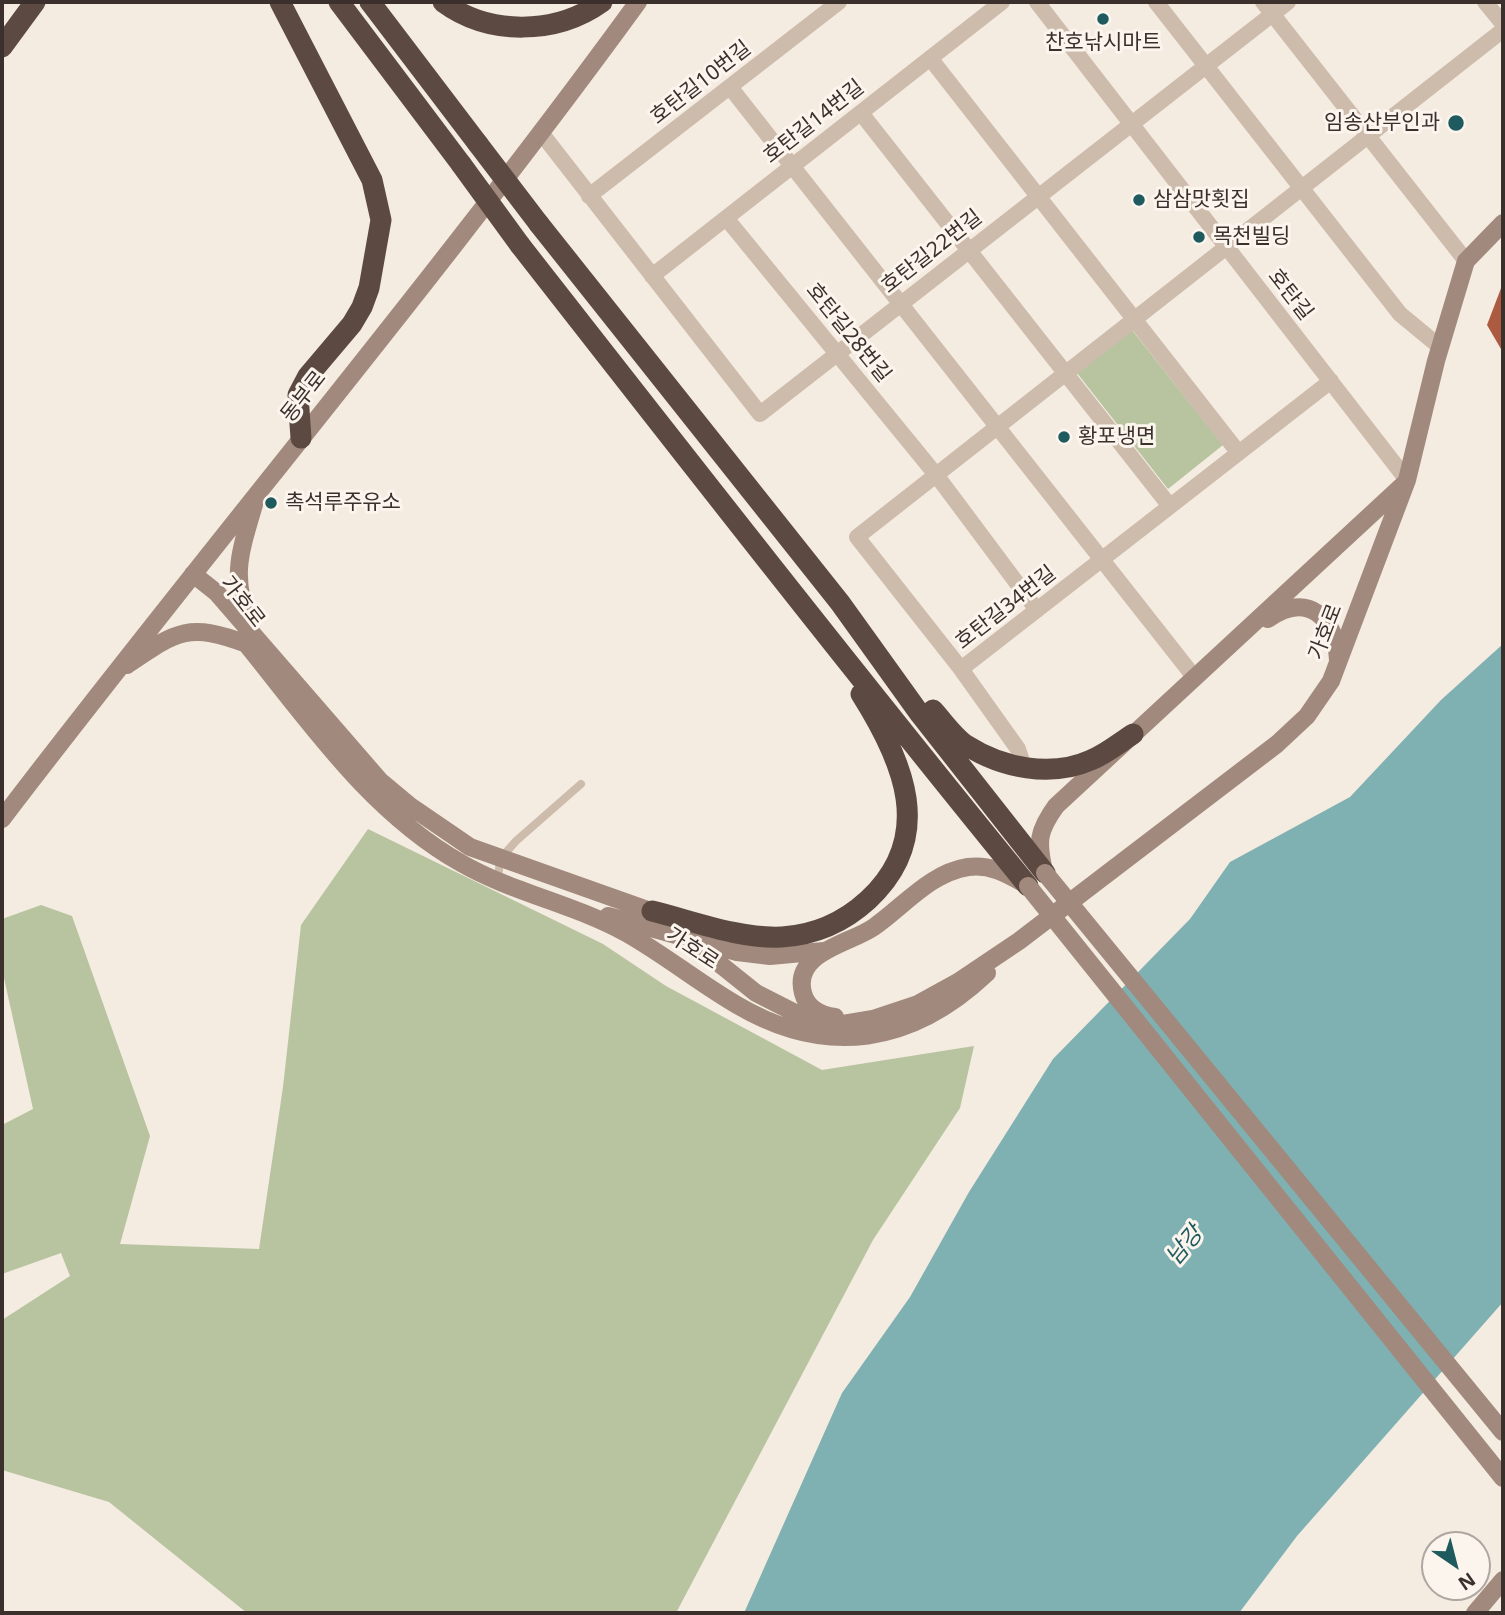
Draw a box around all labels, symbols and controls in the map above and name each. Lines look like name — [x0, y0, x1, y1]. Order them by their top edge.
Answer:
marker: 찬호낚시마트 — [1095, 11, 1111, 27]
place label: 찬호낚시마트 — [1045, 30, 1161, 56]
street label: 호탄길10번길 — [646, 36, 756, 130]
street label: 호탄길14번길 — [759, 75, 869, 169]
place label: 임송산부인과 — [1324, 110, 1440, 136]
marker: 임송산부인과 — [1446, 113, 1466, 133]
place label: 삼삼맛횟집 — [1153, 187, 1250, 213]
marker: 삼삼맛횟집 — [1131, 192, 1147, 208]
street label: 호탄길22번길 — [877, 205, 987, 299]
place label: 목천빌딩 — [1213, 224, 1290, 250]
marker: 목천빌딩 — [1191, 229, 1207, 245]
street label: 호탄길 — [1262, 264, 1318, 326]
street label: 호탄길28번길 — [800, 278, 896, 388]
street label: 동부로 — [276, 366, 332, 428]
place label: 황포냉면 — [1078, 424, 1155, 450]
marker: 황포냉면 — [1056, 429, 1072, 445]
place label: 촉석루주유소 — [285, 490, 401, 516]
marker: 촉석루주유소 — [263, 495, 279, 511]
street label: 호탄길34번길 — [951, 561, 1061, 655]
street label: 가호로 — [214, 571, 270, 633]
street label: 가호로 — [1304, 600, 1348, 664]
street label: 가호로 — [661, 923, 723, 975]
water label: 남강 — [1161, 1221, 1209, 1271]
north arrow — [1421, 1531, 1491, 1601]
text: N — [1453, 1566, 1481, 1597]

